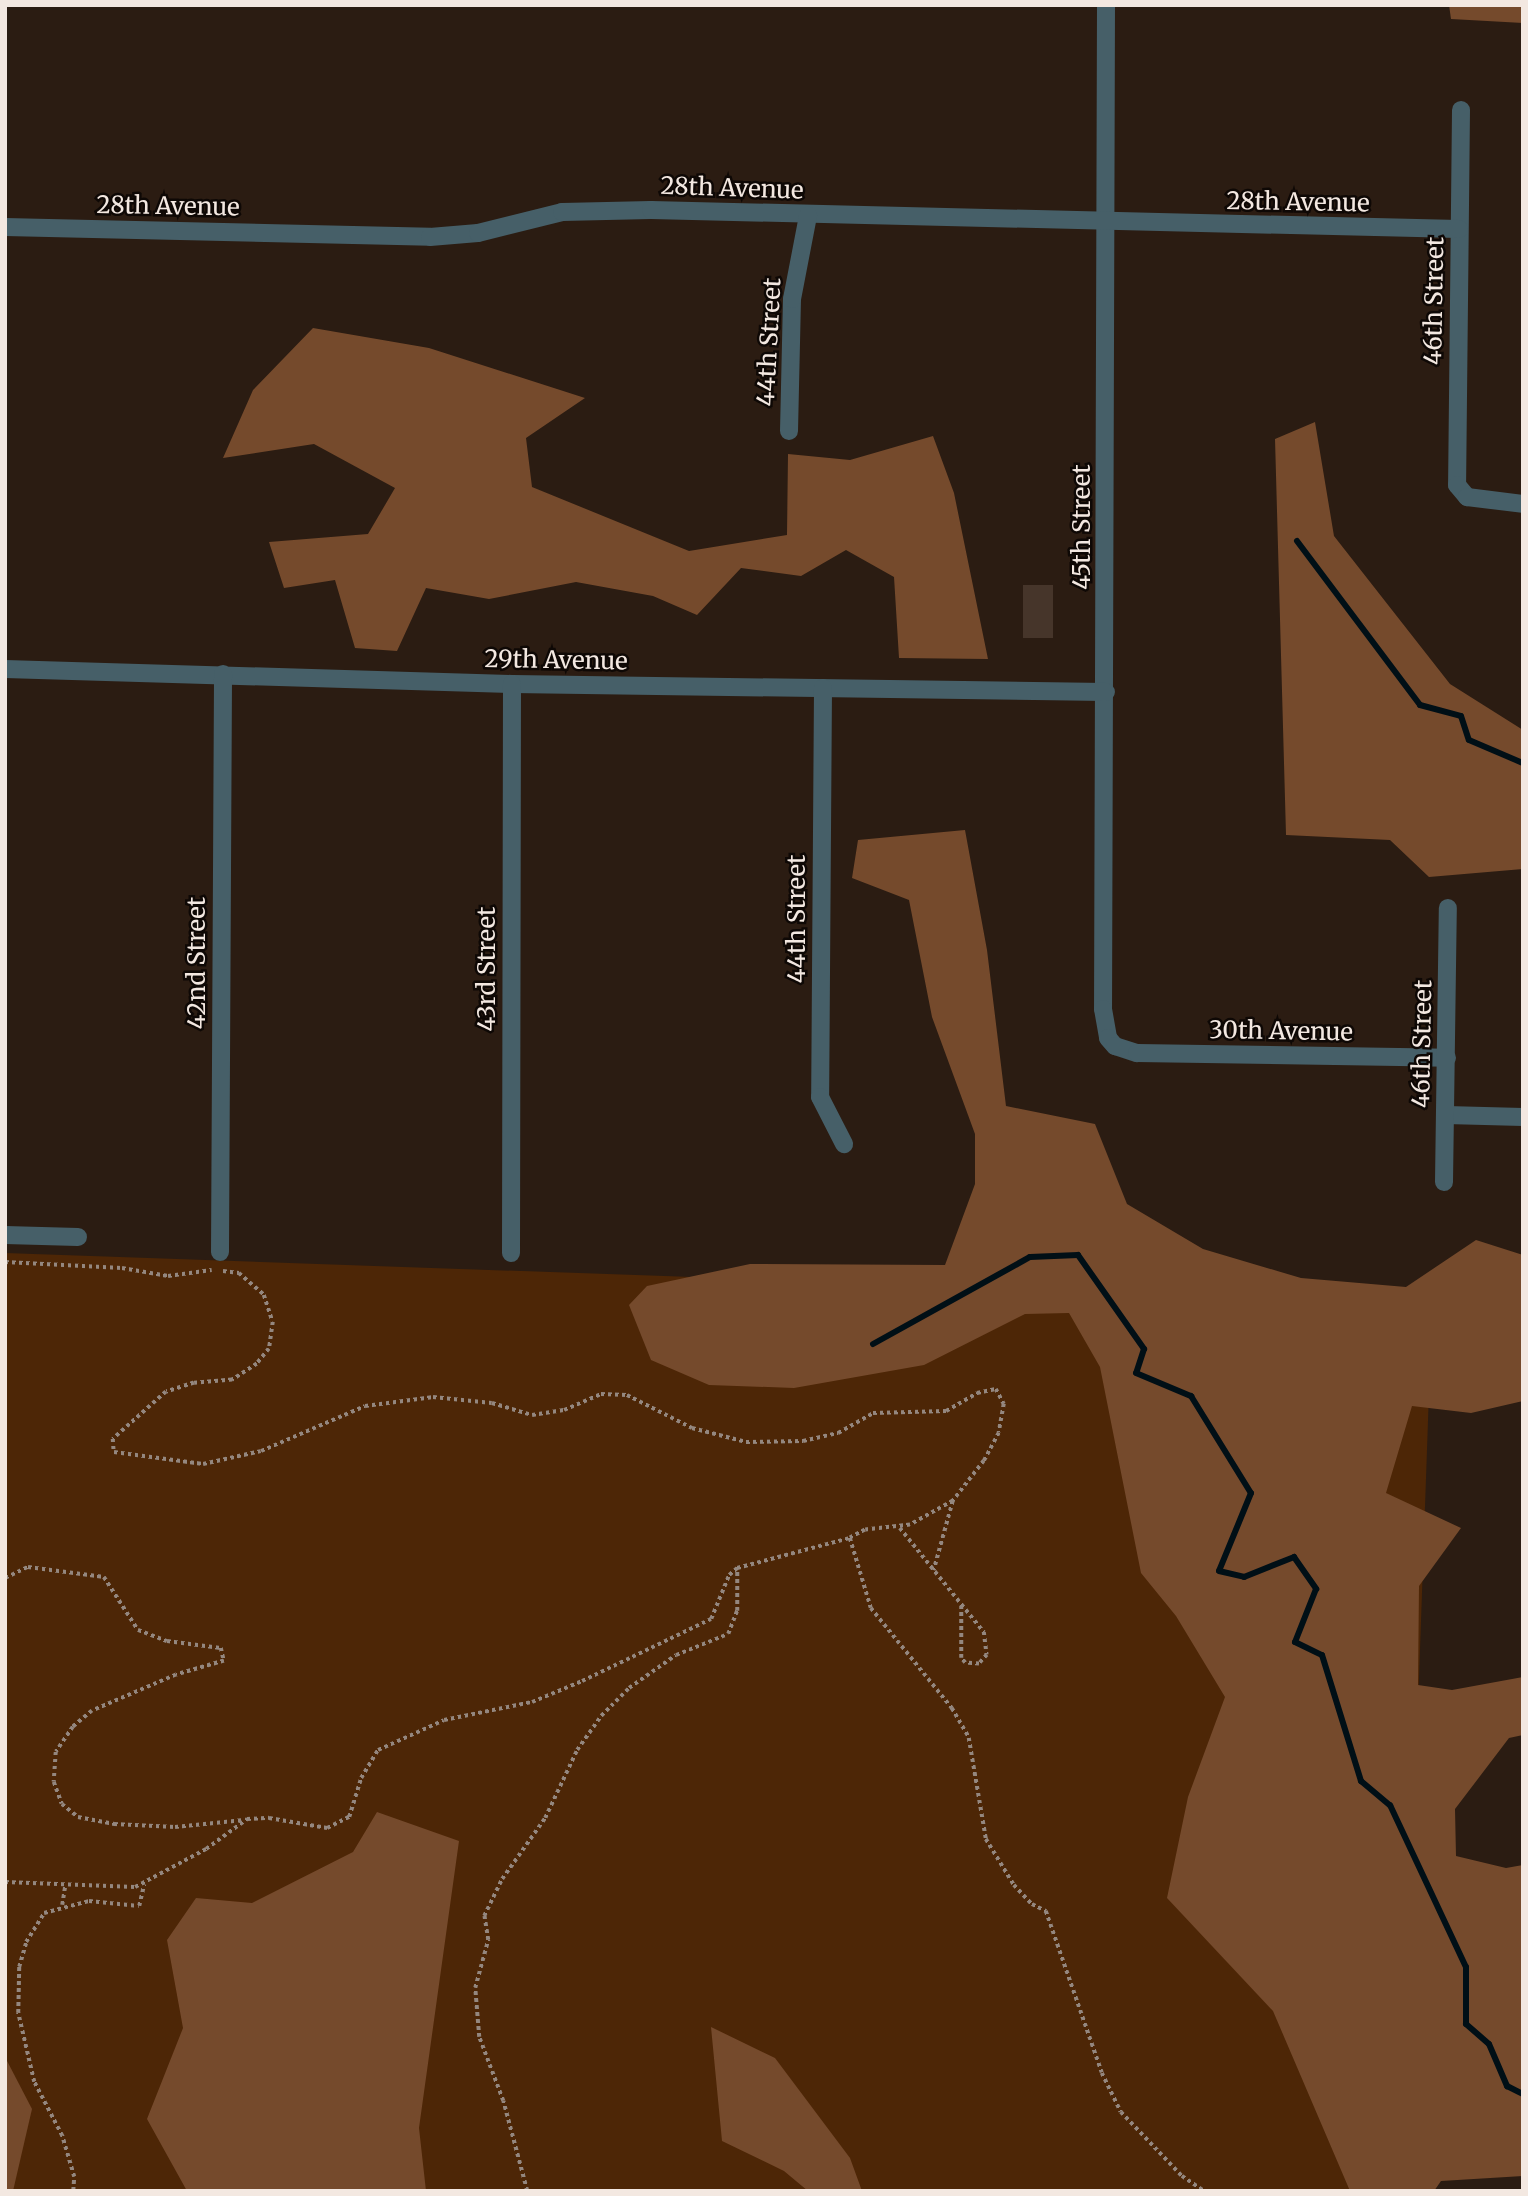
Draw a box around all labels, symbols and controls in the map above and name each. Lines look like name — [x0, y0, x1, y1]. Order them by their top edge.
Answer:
street label: 28th Avenue — [660, 171, 804, 205]
street label: 28th Avenue — [1226, 186, 1370, 218]
street label: 28th Avenue — [96, 190, 240, 222]
street label: 46th Street — [1418, 237, 1450, 365]
street label: 44th Street — [751, 277, 787, 407]
street label: 45th Street — [1068, 464, 1096, 590]
street label: 29th Avenue — [484, 644, 628, 676]
street label: 44th Street — [783, 855, 811, 983]
street label: 42nd Street — [183, 897, 211, 1029]
street label: 43rd Street — [473, 907, 501, 1031]
street label: 46th Street — [1406, 980, 1438, 1108]
street label: 30th Avenue — [1209, 1015, 1353, 1047]

